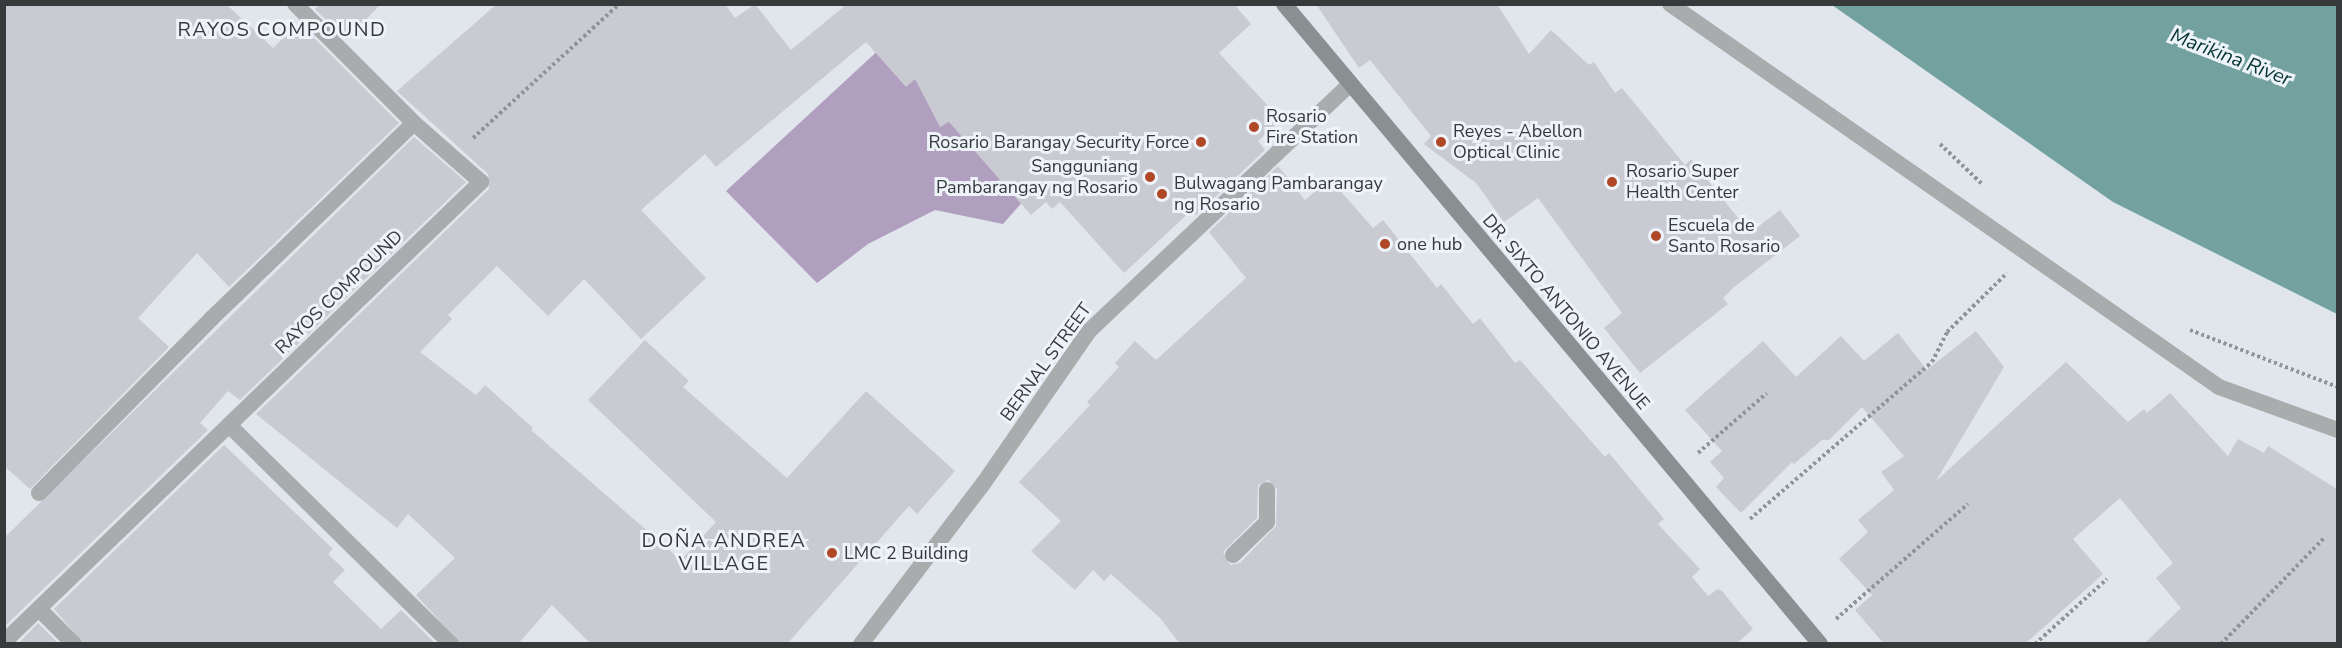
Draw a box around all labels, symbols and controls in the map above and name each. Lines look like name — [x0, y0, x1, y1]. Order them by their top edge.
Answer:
district label: RAYOS COMPOUND — [178, 17, 386, 41]
water label: Marikina River — [2167, 23, 2295, 91]
place label: Rosario Fire Station — [1266, 106, 1358, 148]
marker: Rosario Fire Station — [1247, 120, 1261, 134]
place label: Reyes - Abellon Optical Clinic — [1453, 121, 1583, 164]
place label: Rosario Barangay Security Force — [928, 131, 1189, 153]
marker: Rosario Barangay Security Force — [1194, 135, 1208, 149]
marker: Reyes - Abellon Optical Clinic — [1434, 135, 1448, 149]
place label: Sangguniang Pambarangay ng Rosario — [936, 156, 1138, 198]
place label: Rosario Super Health Center — [1626, 161, 1739, 204]
marker: Sangguniang Pambarangay ng Rosario — [1143, 170, 1157, 184]
place label: Bulwagang Pambarangay ng Rosario — [1174, 173, 1383, 216]
marker: Rosario Super Health Center — [1603, 173, 1621, 191]
marker: Bulwagang Pambarangay ng Rosario — [1155, 187, 1169, 201]
street label: DR. SIXTO ANTONIO AVENUE — [1478, 210, 1654, 414]
place label: Escuela de Santo Rosario — [1668, 215, 1780, 258]
street label: RAYOS COMPOUND — [271, 226, 407, 358]
marker: Escuela de Santo Rosario — [1649, 229, 1663, 243]
place label: one hub — [1397, 233, 1462, 255]
marker: one hub — [1378, 237, 1392, 251]
street label: BERNAL STREET — [996, 299, 1096, 425]
district label: DOÑA ANDREA VILLAGE — [642, 529, 806, 576]
place label: LMC 2 Building — [844, 542, 968, 564]
marker: LMC 2 Building — [825, 546, 839, 560]

